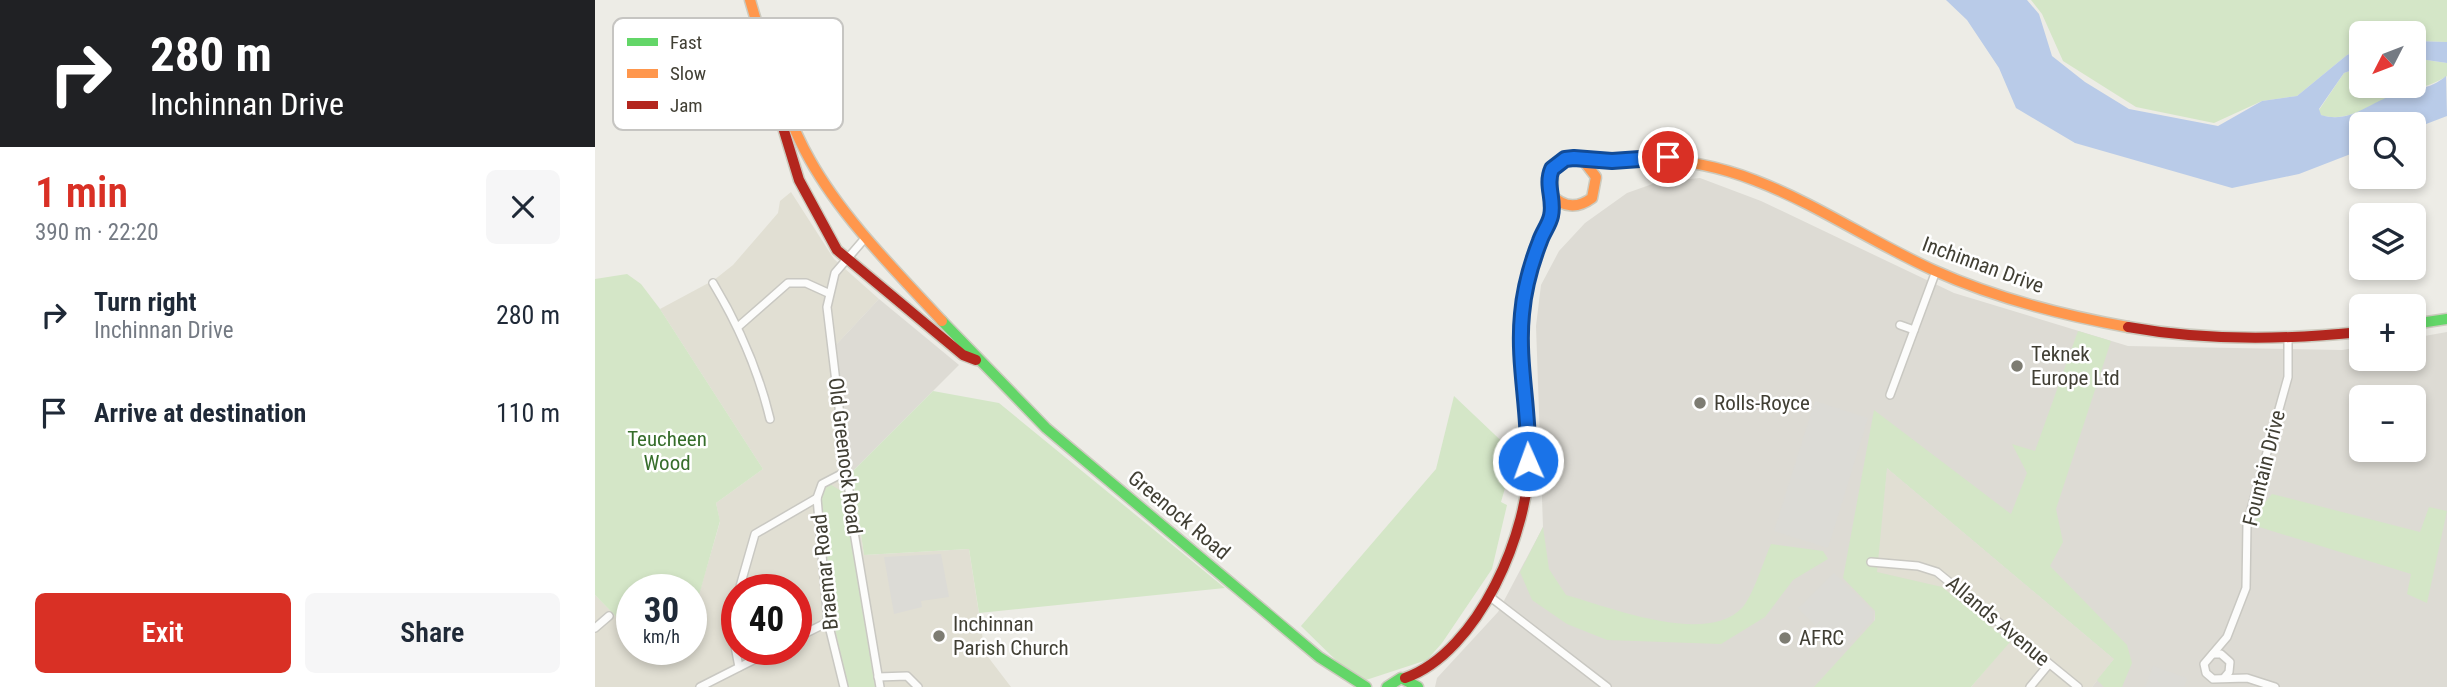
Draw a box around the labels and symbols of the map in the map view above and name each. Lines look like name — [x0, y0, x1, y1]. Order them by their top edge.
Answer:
legend — [613, 18, 843, 130]
north arrow — [2349, 21, 2425, 98]
text: Fast — [670, 31, 702, 54]
text: Slow — [670, 62, 706, 85]
text: Jam — [670, 94, 703, 117]
pin — [1638, 127, 1698, 187]
street label: Inchinnan Drive — [1919, 232, 2047, 298]
place label: Teknek Europe Ltd — [2031, 342, 2120, 390]
marker: Teknek Europe Ltd — [2009, 358, 2025, 374]
street label: Old Greenock Road — [823, 376, 867, 536]
place label: Rolls-Royce — [1714, 391, 1810, 415]
marker: Rolls-Royce — [1692, 395, 1708, 411]
street label: Fountain Drive — [2238, 407, 2290, 529]
position arrow — [1491, 424, 1565, 498]
park label: Teucheen Wood — [627, 427, 707, 475]
street label: Greenock Road — [1123, 466, 1235, 564]
street label: Braemar Road — [807, 513, 843, 631]
street label: Allands Avenue — [1942, 571, 2055, 671]
speed limit sign: 40 — [721, 574, 812, 665]
place label: Inchinnan Parish Church — [953, 612, 1069, 660]
place label: AFRC — [1799, 626, 1844, 650]
marker: Inchinnan Parish Church — [931, 628, 947, 644]
marker: AFRC — [1777, 630, 1793, 646]

